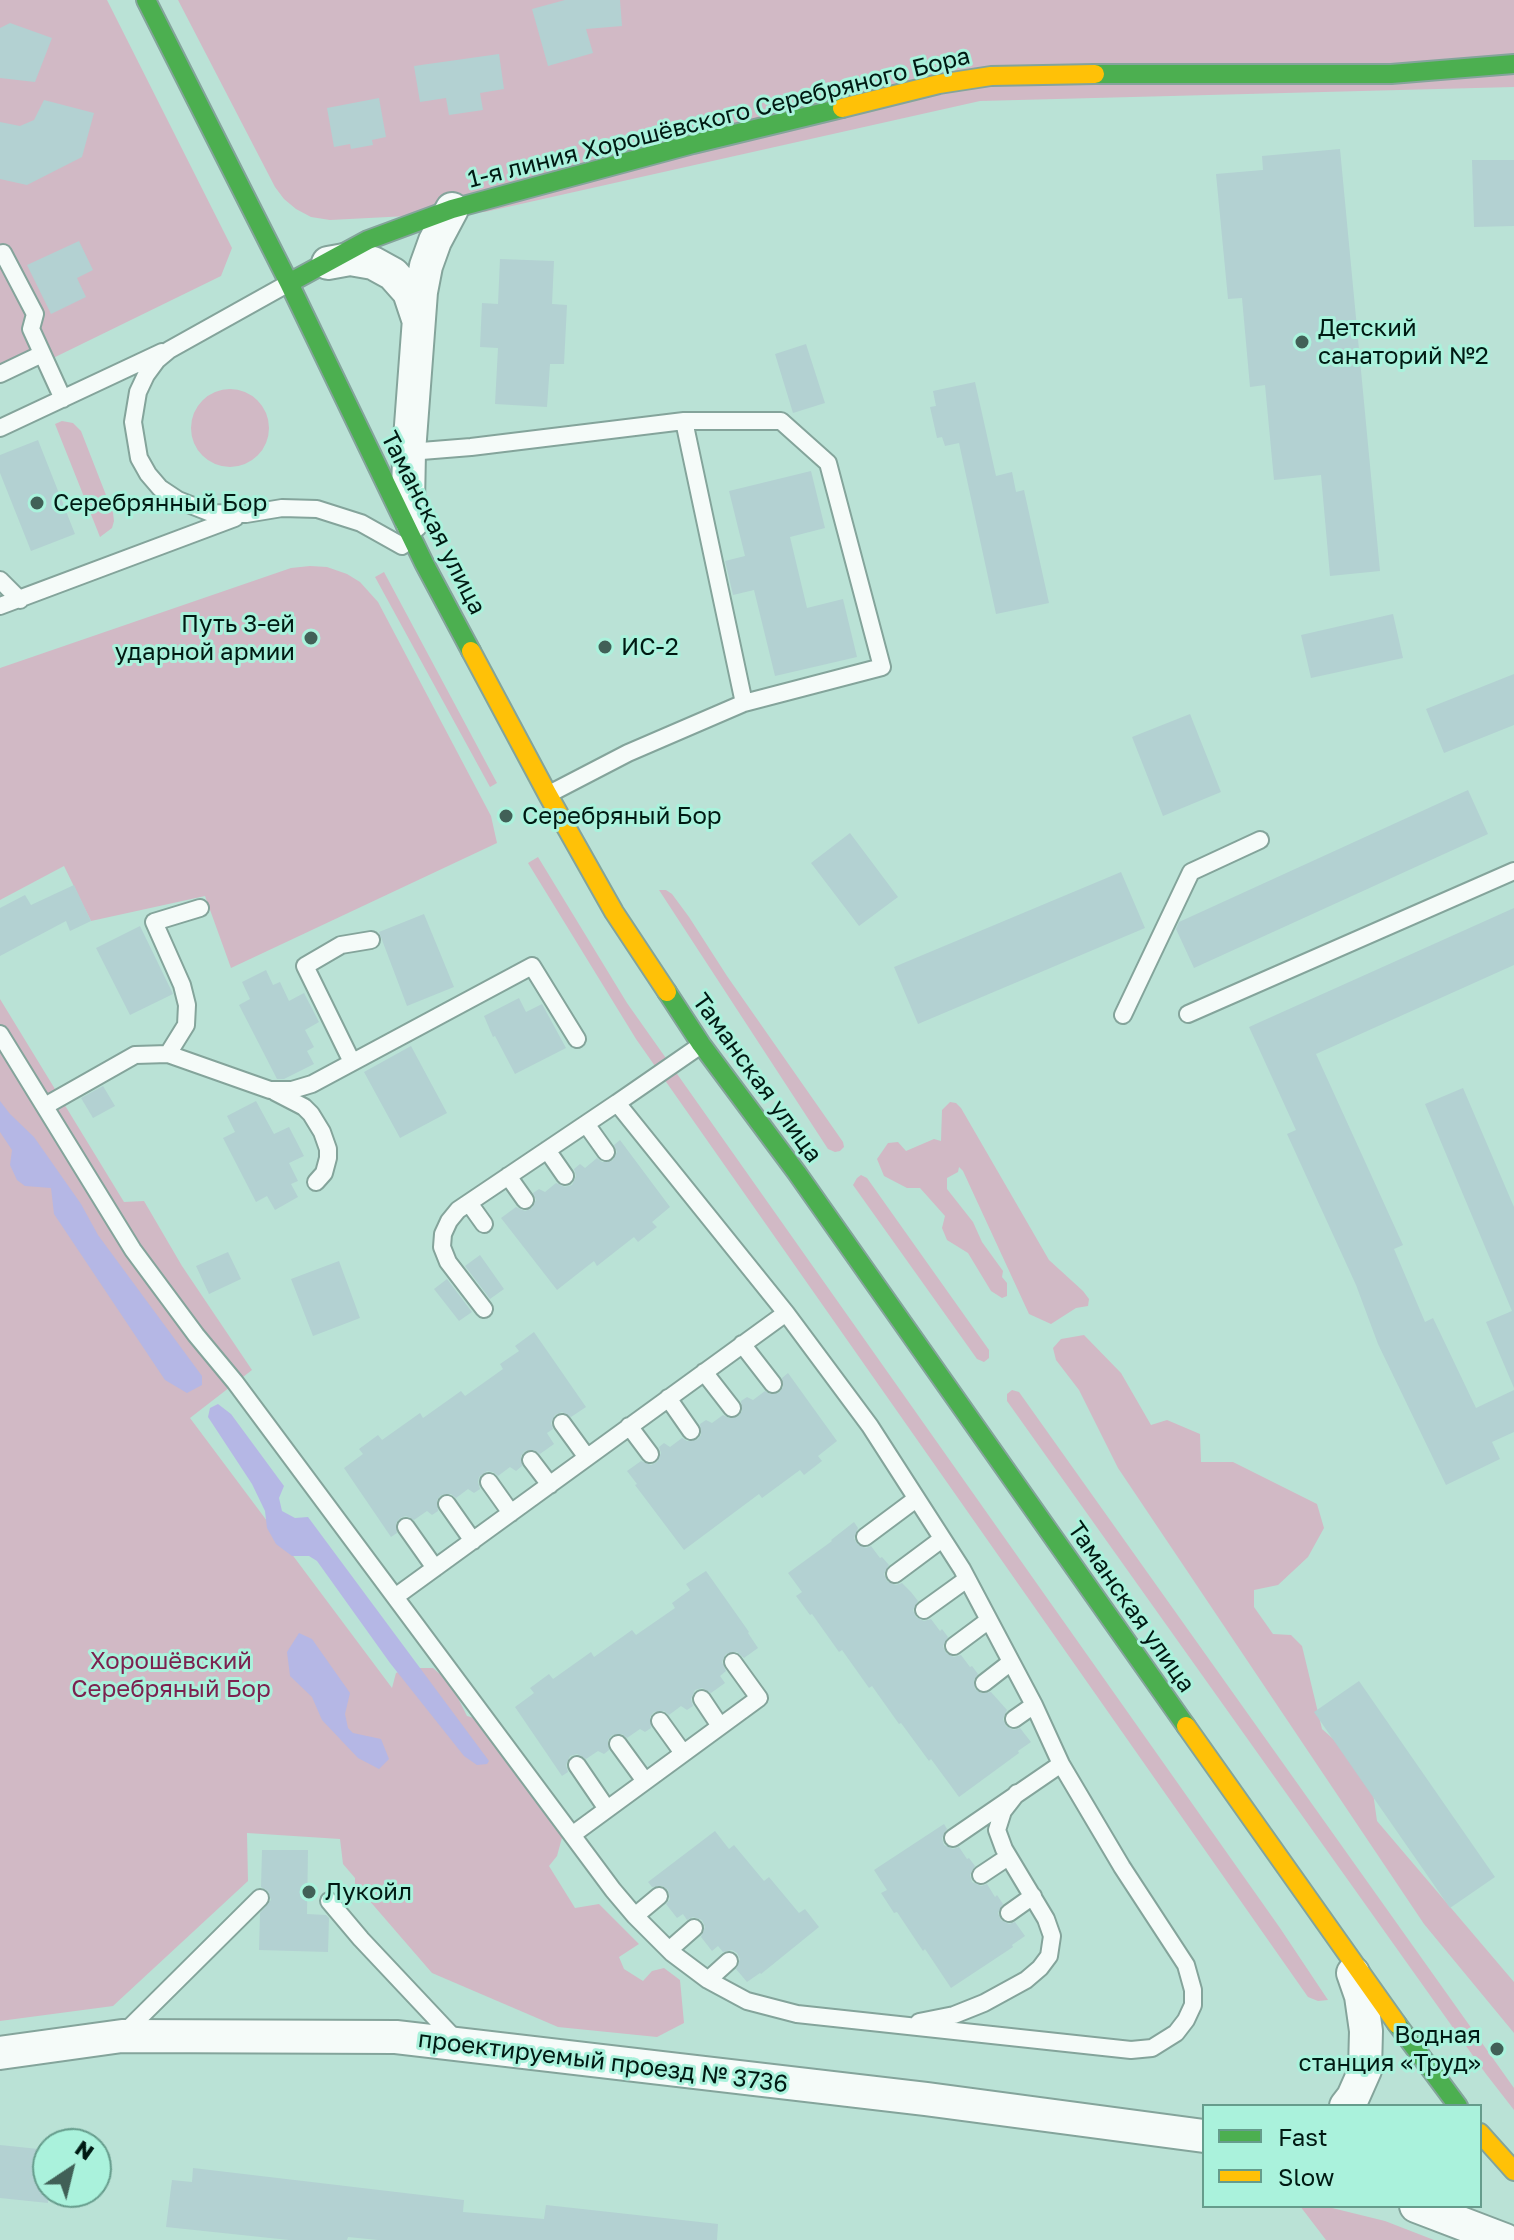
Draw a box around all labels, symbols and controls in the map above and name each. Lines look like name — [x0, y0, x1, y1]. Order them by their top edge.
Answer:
street label: 1-я линия Хорошёвского Серебряного Бора — [465, 42, 973, 194]
place label: Детский санаторий №2 — [1318, 314, 1489, 370]
marker: Детский санаторий №2 — [1293, 333, 1311, 351]
street label: Таманская улица — [374, 426, 492, 620]
place label: Серебрянный Бор — [53, 489, 267, 517]
marker: Серебрянный Бор — [28, 494, 46, 512]
place label: Путь 3-ей ударной армии — [115, 610, 295, 666]
marker: Путь 3-ей ударной армии — [302, 629, 320, 647]
place label: ИС-2 — [621, 633, 679, 661]
marker: ИС-2 — [596, 638, 614, 656]
place label: Серебряный Бор — [522, 802, 722, 830]
marker: Серебряный Бор — [497, 807, 515, 825]
street label: Таманская улица — [686, 988, 828, 1168]
street label: Таманская улица — [1061, 1516, 1201, 1698]
park label: Хорошёвский Серебряный Бор — [71, 1647, 271, 1703]
place label: Лукойл — [325, 1878, 412, 1906]
marker: Лукойл — [300, 1883, 318, 1901]
place label: Водная станция «Труд» — [1299, 2021, 1481, 2077]
street label: проектируемый проезд № 3736 — [416, 2025, 790, 2099]
marker: Водная станция «Труд» — [1488, 2040, 1506, 2058]
legend — [1202, 2104, 1482, 2208]
text: Fast — [1278, 2122, 1328, 2151]
north arrow — [32, 2128, 112, 2208]
text: N — [70, 2134, 99, 2165]
text: Slow — [1278, 2162, 1334, 2191]

